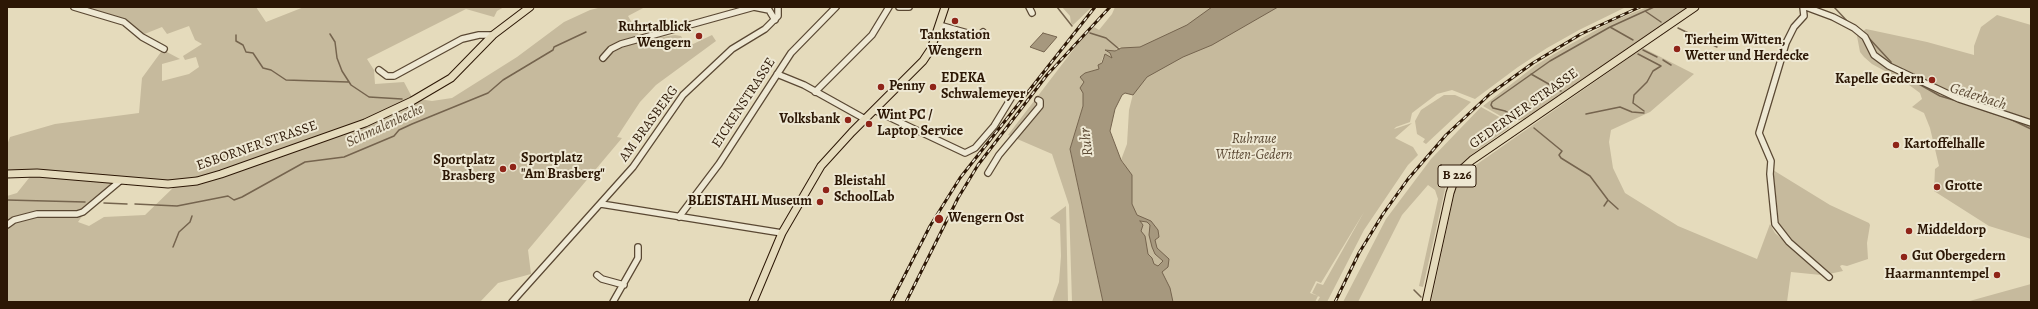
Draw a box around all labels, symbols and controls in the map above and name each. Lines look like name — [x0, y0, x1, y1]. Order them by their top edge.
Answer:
marker: Tankstation Wengern — [950, 16, 960, 26]
place label: Ruhrtalblick Wengern — [618, 20, 691, 52]
place label: Tankstation Wengern — [920, 28, 990, 60]
marker: Ruhrtalblick Wengern — [694, 31, 704, 41]
place label: Tierheim Witten, Wetter und Herdecke — [1685, 33, 1809, 66]
marker: Tierheim Witten, Wetter und Herdecke — [1672, 44, 1682, 54]
street label: EICKENSTRASSE — [709, 55, 779, 151]
street label: GEDERNER STRASSE — [1466, 65, 1582, 153]
place label: EDEKA Schwalemeyer — [941, 71, 1025, 104]
place label: Kapelle Gedern — [1835, 72, 1924, 88]
marker: Kapelle Gedern — [1927, 75, 1937, 85]
place label: Penny — [889, 79, 925, 95]
water label: Gederbach — [1947, 79, 2009, 115]
marker: Penny — [876, 82, 886, 92]
marker: EDEKA Schwalemeyer — [928, 82, 938, 92]
street label: AM BRASBERG — [616, 83, 682, 165]
water label: Schmalenbecke — [343, 100, 427, 152]
place label: Wint PC / Laptop Service — [877, 108, 963, 140]
place label: Volksbank — [779, 112, 840, 128]
marker: Volksbank — [843, 115, 853, 125]
street label: ESBORNER STRASSE — [194, 117, 320, 175]
marker: Wint PC / Laptop Service — [864, 119, 874, 129]
water label: Ruhr — [1077, 127, 1097, 157]
park label: Ruhraue Witten-Gedern — [1216, 132, 1292, 164]
place label: Kartoffelhalle — [1904, 137, 1985, 153]
marker: Kartoffelhalle — [1891, 140, 1901, 150]
place label: Sportplatz "Am Brasberg" — [521, 151, 605, 184]
place label: Sportplatz Brasberg — [433, 153, 495, 186]
marker: Sportplatz "Am Brasberg" — [508, 162, 518, 172]
marker: Sportplatz Brasberg — [498, 164, 508, 174]
road number: B 226 — [1438, 165, 1476, 187]
place label: Bleistahl SchoolLab — [834, 174, 894, 206]
place label: Grotte — [1945, 179, 1982, 195]
marker: Grotte — [1932, 182, 1942, 192]
marker: Bleistahl SchoolLab — [821, 185, 831, 195]
place label: BLEISTAHL Museum — [688, 194, 812, 210]
marker: BLEISTAHL Museum — [815, 197, 825, 207]
place label: Wengern Ost — [948, 211, 1024, 227]
marker: Wengern Ost — [933, 213, 945, 225]
place label: Middeldorp — [1917, 223, 1986, 239]
marker: Middeldorp — [1904, 226, 1914, 236]
place label: Gut Obergedern — [1912, 249, 2006, 265]
marker: Gut Obergedern — [1899, 252, 1909, 262]
place label: Haarmanntempel — [1885, 267, 1989, 283]
marker: Haarmanntempel — [1992, 270, 2002, 280]

